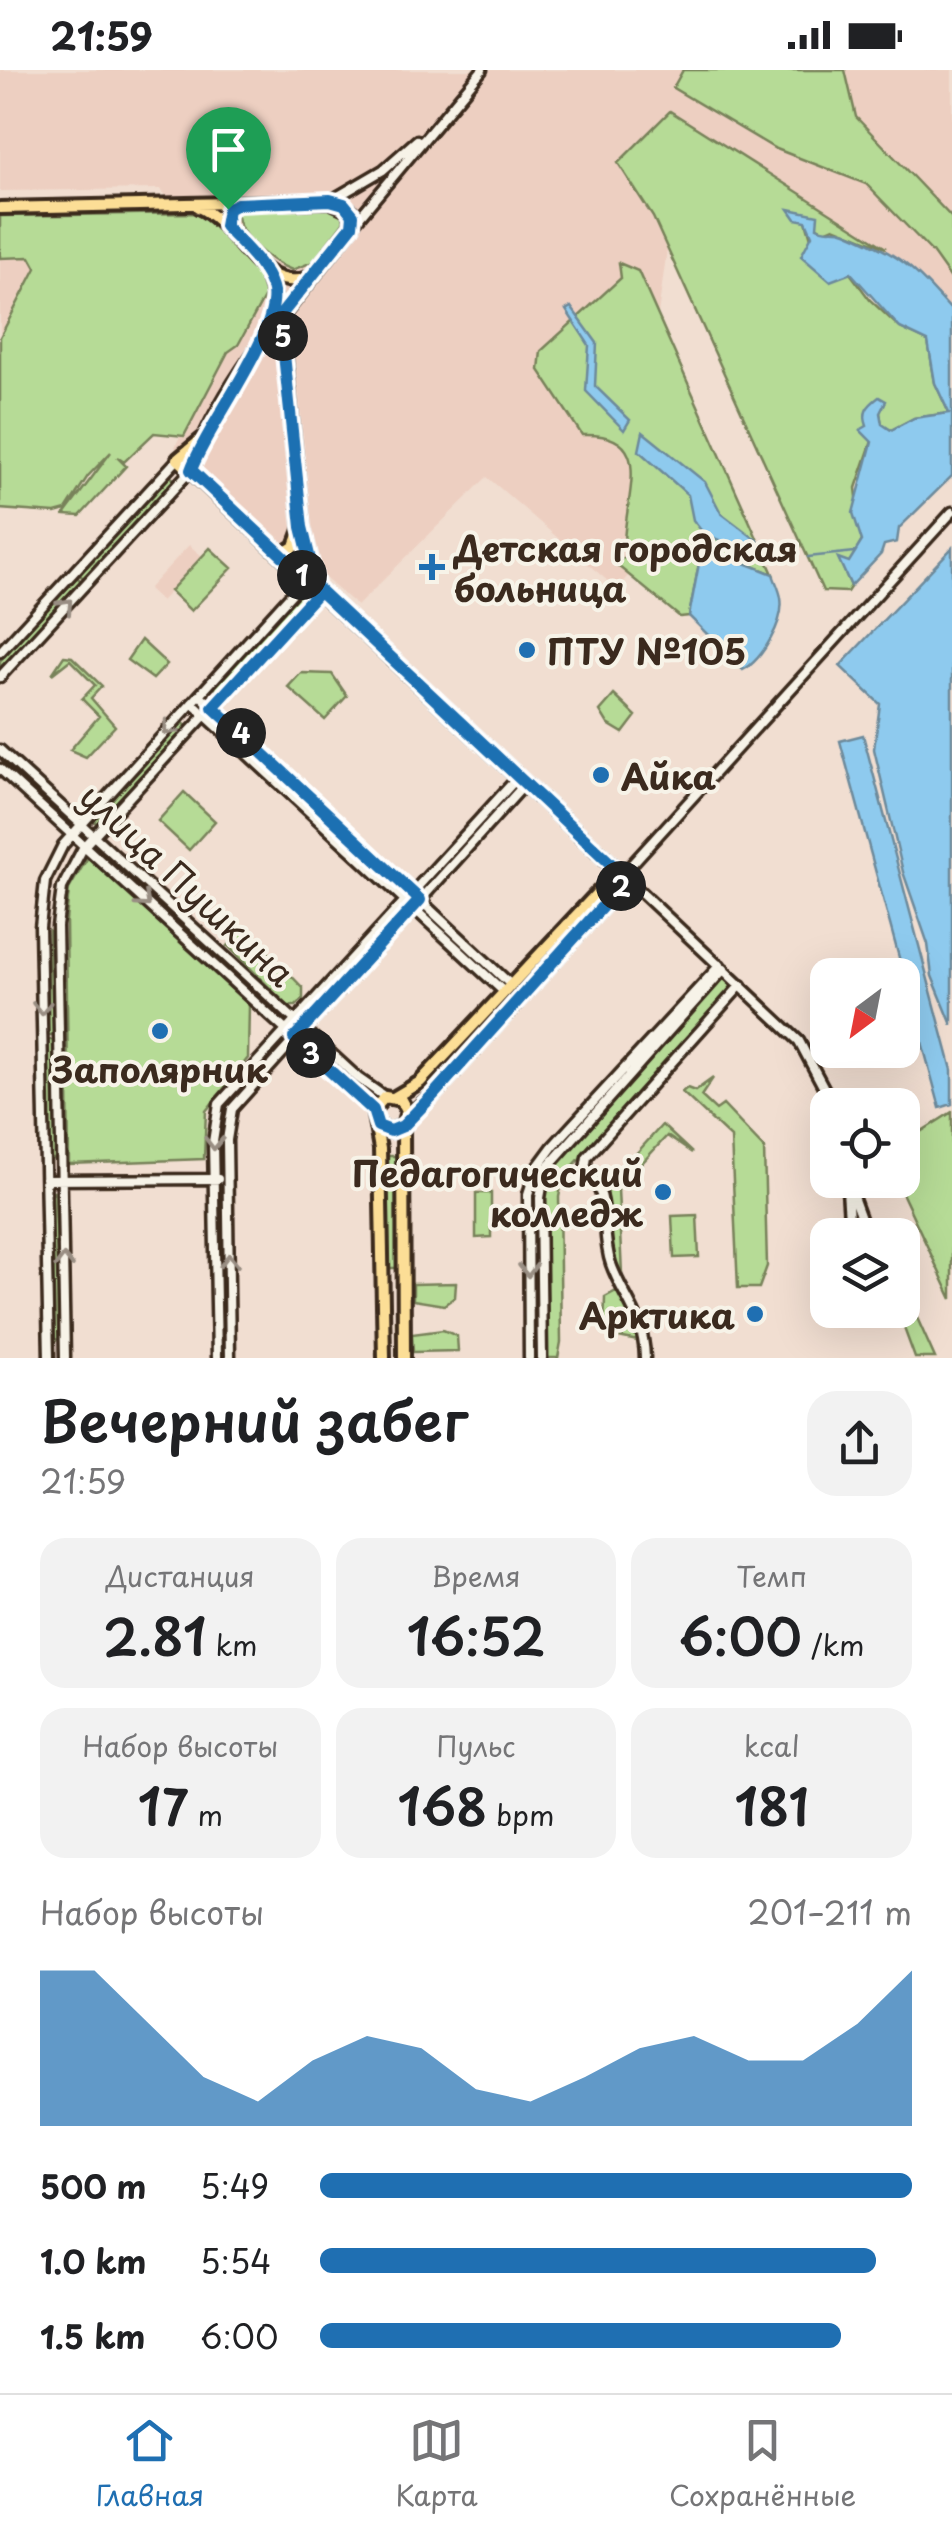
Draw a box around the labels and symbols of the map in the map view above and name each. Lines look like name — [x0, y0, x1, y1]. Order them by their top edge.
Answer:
pin — [186, 107, 271, 210]
pin: 5 — [258, 311, 308, 361]
place label: Детская городская больница — [452, 521, 798, 614]
pin: 1 — [277, 550, 327, 600]
marker: Детская городская больница — [419, 554, 445, 580]
one-way arrow — [54, 599, 72, 617]
place label: ПТУ №105 — [547, 624, 746, 677]
marker: ПТУ №105 — [516, 639, 538, 661]
pin: 4 — [216, 708, 266, 758]
one-way arrow — [163, 717, 181, 735]
place label: Айка — [621, 749, 717, 802]
marker: Айка — [590, 764, 612, 786]
street label: улица Пушкина — [68, 770, 308, 998]
pin: 2 — [596, 861, 646, 911]
one-way arrow — [132, 889, 151, 907]
north arrow — [810, 958, 920, 1068]
one-way arrow — [31, 1000, 53, 1016]
marker: Заполярник — [149, 1020, 171, 1042]
pin: 3 — [286, 1028, 336, 1078]
place label: Заполярник — [51, 1042, 268, 1095]
one-way arrow — [203, 1136, 225, 1152]
place label: Педагогический колледж — [352, 1146, 644, 1239]
marker: Педагогический колледж — [652, 1181, 674, 1203]
one-way arrow — [53, 1252, 74, 1268]
one-way arrow — [218, 1252, 239, 1268]
one-way arrow — [518, 1263, 539, 1279]
place label: Арктика — [579, 1288, 735, 1341]
marker: Арктика — [744, 1303, 766, 1325]

